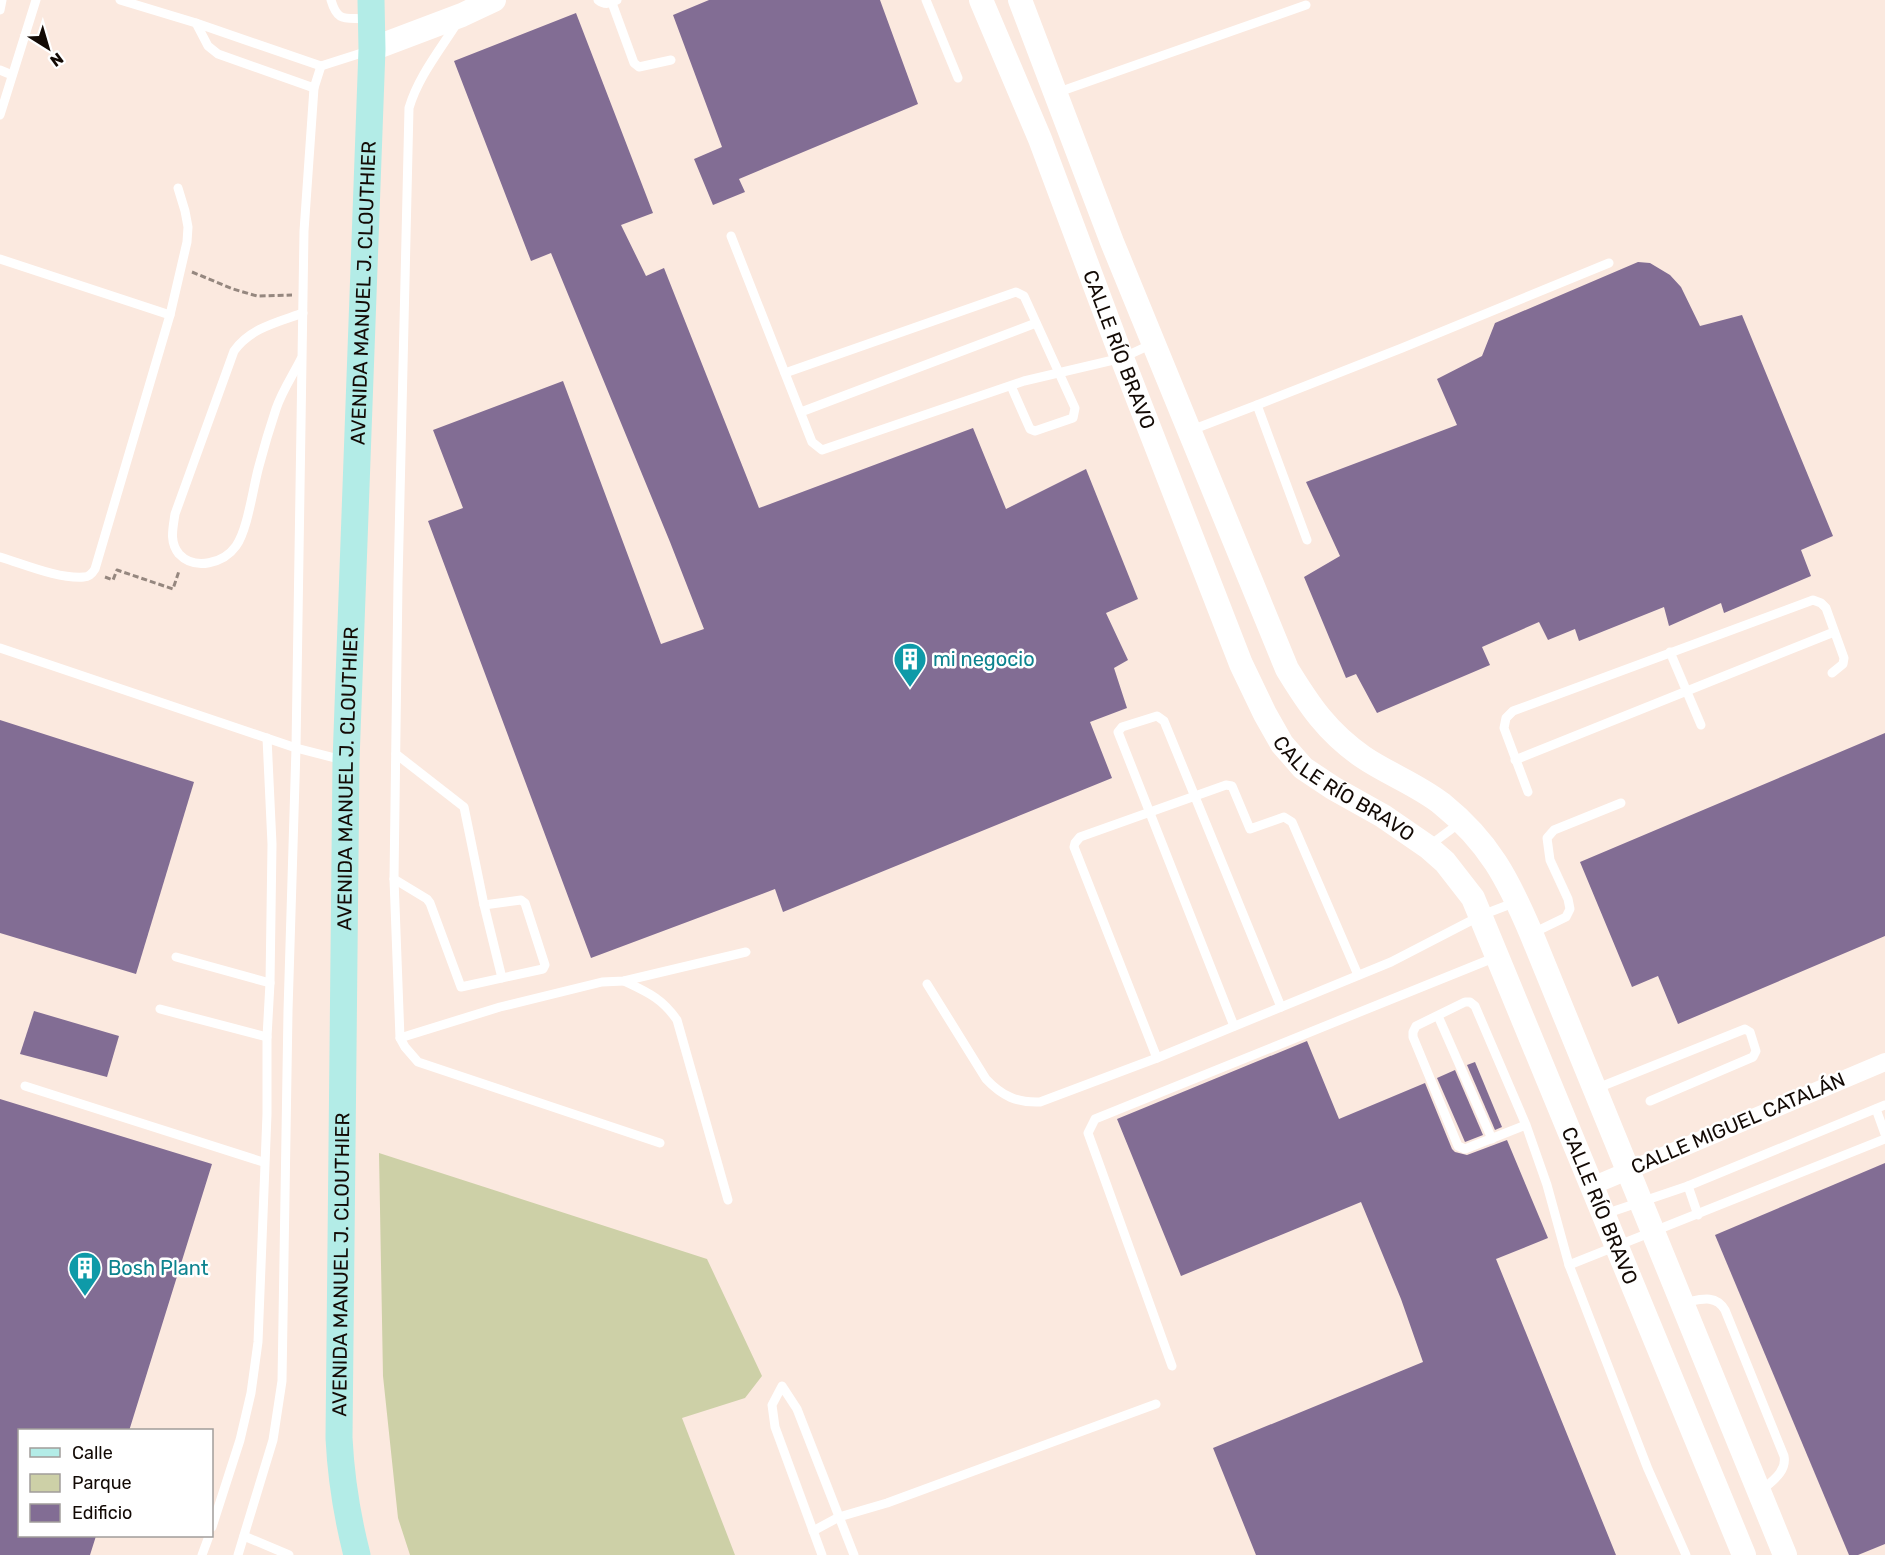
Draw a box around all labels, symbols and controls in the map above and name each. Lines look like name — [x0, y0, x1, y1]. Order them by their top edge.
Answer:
north arrow — [18, 18, 78, 78]
text: N — [46, 49, 67, 71]
street label: AVENIDA MANUEL J. CLOUTHIER — [346, 140, 381, 445]
street label: CALLE RÍO BRAVO — [1078, 267, 1160, 433]
street label: AVENIDA MANUEL J. CLOUTHIER — [332, 626, 363, 931]
building icon: mi negocio — [892, 641, 928, 688]
place label: mi negocio — [933, 647, 1035, 671]
street label: CALLE RÍO BRAVO — [1268, 732, 1419, 846]
street label: CALLE MIGUEL CATALÁN — [1627, 1067, 1849, 1179]
street label: AVENIDA MANUEL J. CLOUTHIER — [327, 1112, 354, 1417]
street label: CALLE RÍO BRAVO — [1557, 1123, 1643, 1288]
building icon: Bosh Plant — [67, 1250, 103, 1297]
place label: Bosh Plant — [108, 1256, 209, 1280]
legend — [18, 1429, 213, 1537]
text: Calle — [72, 1442, 113, 1464]
text: Parque — [72, 1472, 132, 1494]
text: Edificio — [72, 1502, 132, 1524]

